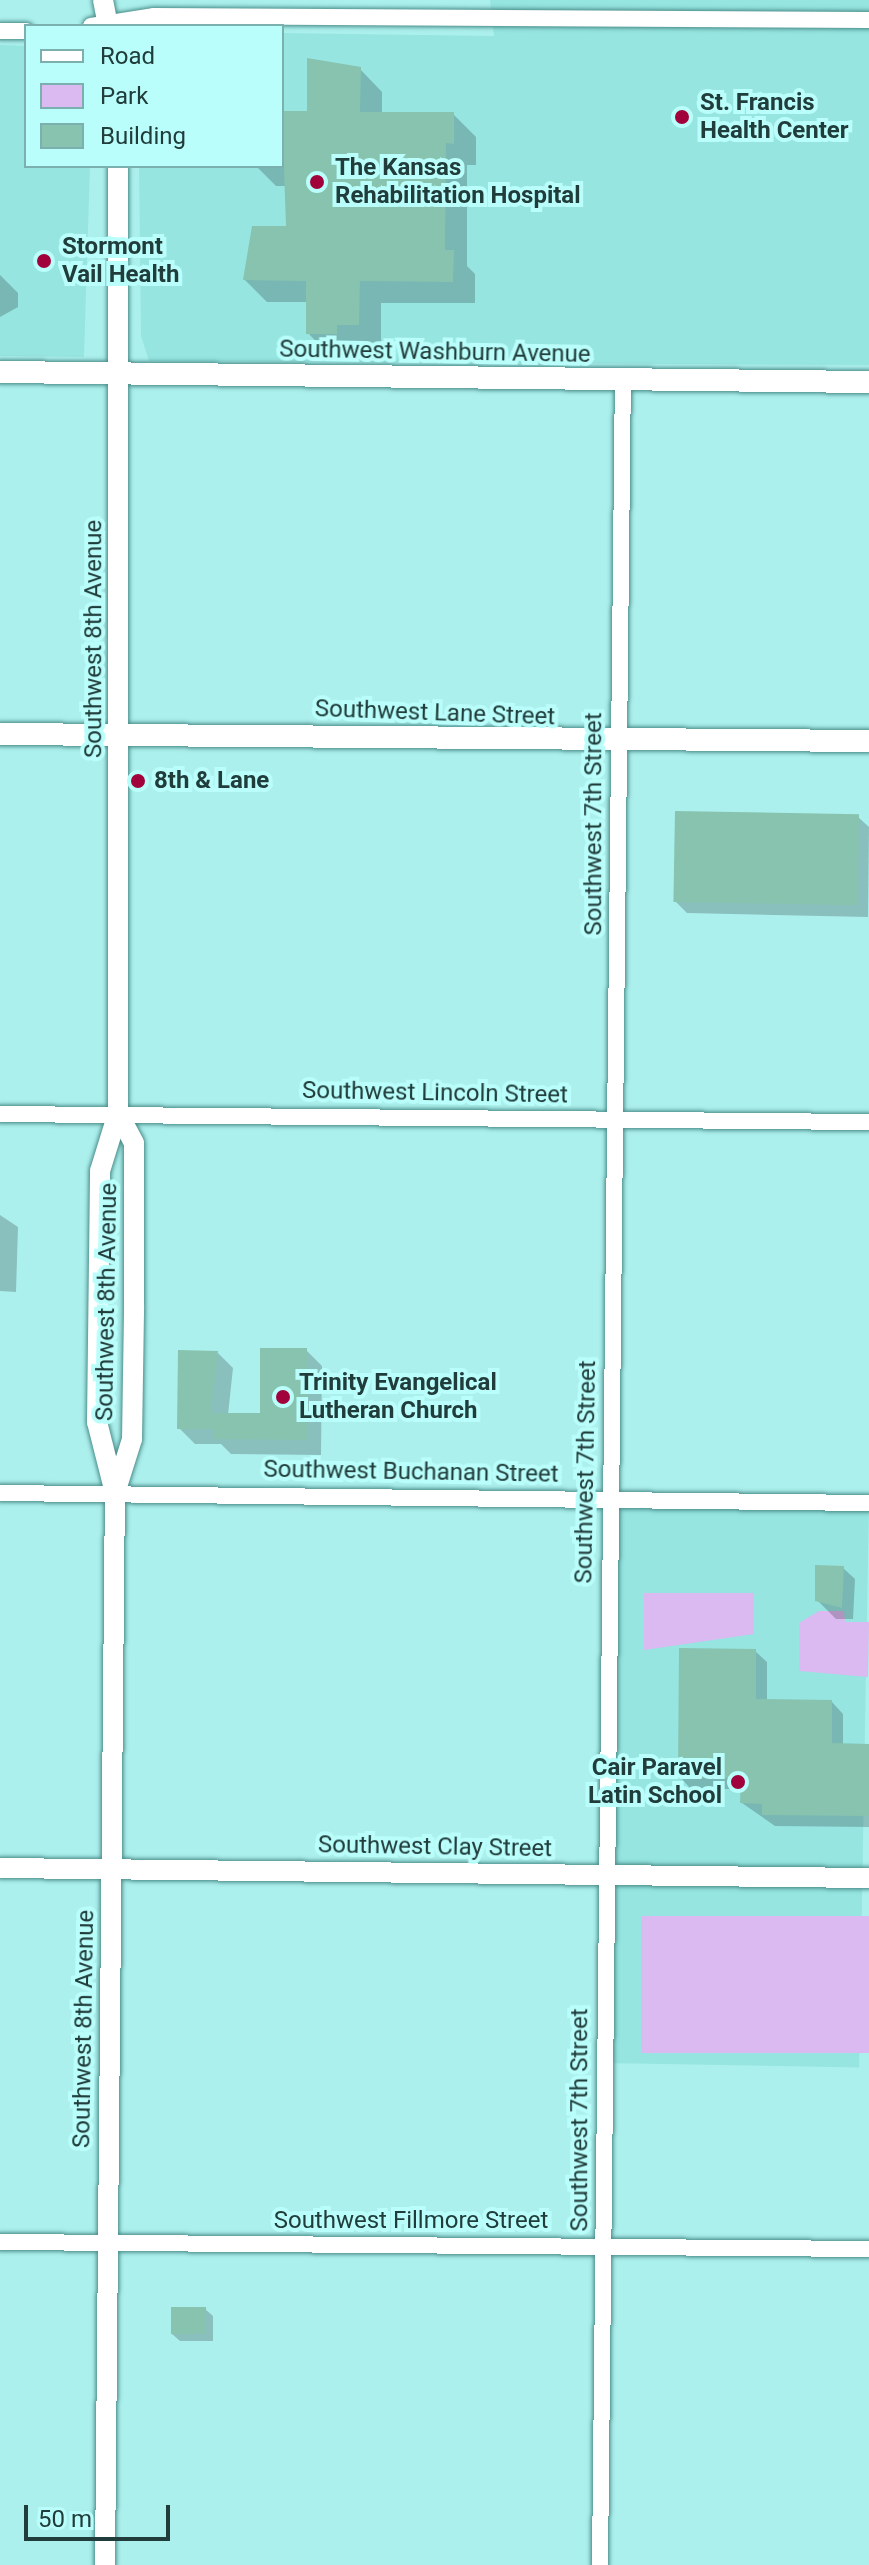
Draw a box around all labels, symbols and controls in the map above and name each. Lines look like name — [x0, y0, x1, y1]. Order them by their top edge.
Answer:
legend — [24, 24, 284, 168]
text: Road — [100, 42, 155, 70]
text: Park — [100, 82, 148, 110]
place label: St. Francis Health Center — [700, 89, 849, 145]
marker: St. Francis Health Center — [671, 106, 693, 128]
text: Building — [100, 122, 186, 150]
place label: The Kansas Rehabilitation Hospital — [335, 154, 581, 210]
marker: The Kansas Rehabilitation Hospital — [306, 171, 328, 193]
place label: Stormont Vail Health — [62, 233, 179, 289]
marker: Stormont Vail Health — [33, 250, 55, 272]
street label: Southwest Washburn Avenue — [279, 335, 591, 369]
street label: Southwest 8th Avenue — [80, 520, 108, 758]
street label: Southwest Lane Street — [314, 694, 556, 732]
street label: Southwest 7th Street — [580, 712, 608, 936]
place label: 8th & Lane — [154, 767, 269, 795]
marker: 8th & Lane — [129, 772, 147, 790]
street label: Southwest Lincoln Street — [302, 1076, 568, 1110]
street label: Southwest 8th Avenue — [91, 1183, 123, 1421]
street label: Southwest 7th Street — [570, 1360, 602, 1584]
place label: Trinity Evangelical Lutheran Church — [299, 1369, 497, 1425]
marker: Trinity Evangelical Lutheran Church — [274, 1388, 292, 1406]
street label: Southwest Buchanan Street — [263, 1455, 559, 1489]
place label: Cair Paravel Latin School — [588, 1754, 722, 1810]
marker: Cair Paravel Latin School — [729, 1773, 747, 1791]
street label: Southwest Clay Street — [318, 1831, 552, 1863]
street label: Southwest 8th Avenue — [68, 1910, 100, 2148]
street label: Southwest 7th Street — [566, 2008, 594, 2232]
street label: Southwest Fillmore Street — [274, 2207, 548, 2235]
scale bar — [28, 2489, 174, 2539]
text: 50 m — [38, 2505, 92, 2533]

